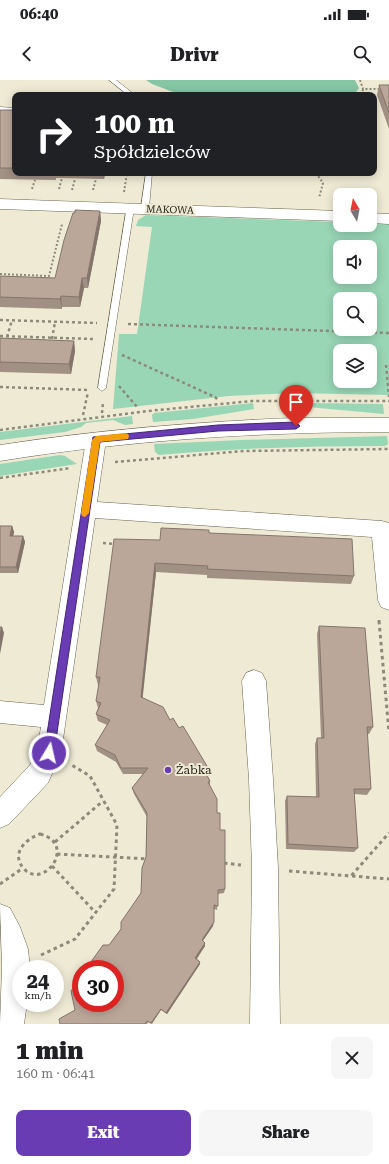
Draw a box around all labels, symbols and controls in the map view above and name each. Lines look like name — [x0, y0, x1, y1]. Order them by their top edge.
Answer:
text: 06:40 — [20, 5, 58, 23]
icon: back — [16, 43, 38, 65]
icon: search — [351, 43, 373, 65]
text: Drivr — [170, 44, 219, 65]
text: 100 m — [94, 107, 175, 140]
icon: right — [28, 108, 80, 160]
text: Spółdzielców — [94, 141, 210, 162]
north arrow — [333, 188, 377, 232]
map controls — [333, 188, 377, 388]
street label: MAKOWA — [146, 203, 194, 216]
button: sound — [333, 240, 377, 284]
button: search — [333, 292, 377, 336]
button: layers — [333, 344, 377, 388]
pin — [279, 385, 313, 426]
icon: arrive — [285, 391, 307, 413]
position arrow — [28, 732, 70, 774]
place label: Żabka — [176, 763, 212, 777]
marker: Żabka — [163, 765, 173, 775]
speed limit sign: 30 — [72, 960, 124, 1012]
text: 24 — [27, 969, 49, 993]
text: km/h — [25, 990, 51, 1001]
text: 1 min — [16, 1037, 83, 1065]
button: close — [331, 1037, 373, 1079]
text: 160 m · 06:41 — [16, 1066, 95, 1081]
button: Exit — [16, 1110, 191, 1156]
button: Share — [199, 1110, 373, 1156]

